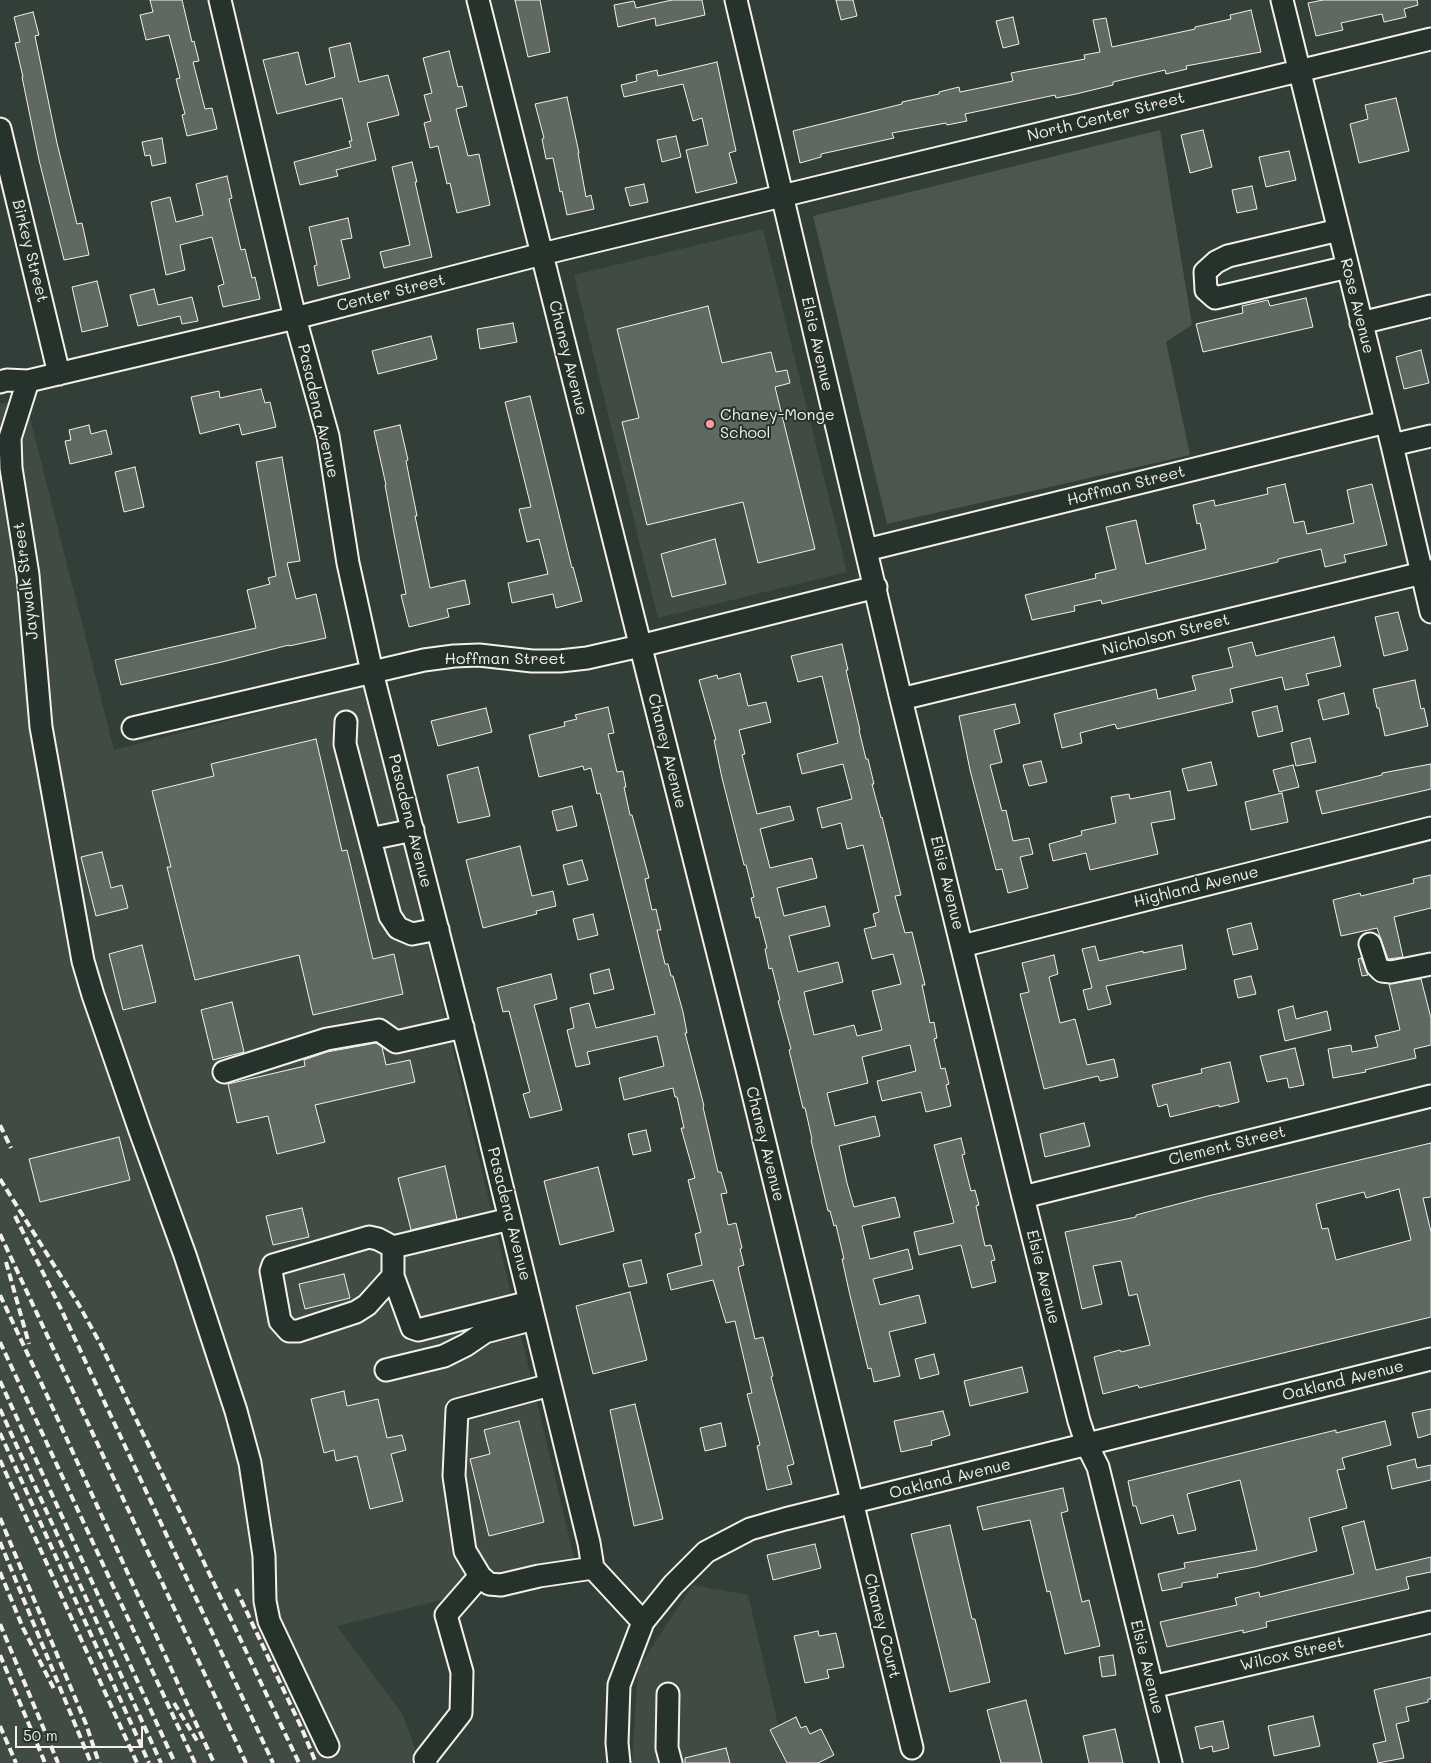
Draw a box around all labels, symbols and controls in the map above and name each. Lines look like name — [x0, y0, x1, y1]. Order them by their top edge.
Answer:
street label: North Center Street — [1025, 88, 1187, 146]
street label: Birkey Street — [8, 197, 52, 305]
street label: Rose Avenue — [1336, 256, 1378, 356]
street label: Center Street — [335, 270, 447, 316]
street label: Elsie Avenue — [797, 295, 837, 393]
street label: Chaney Avenue — [544, 298, 592, 418]
street label: Pasadena Avenue — [293, 342, 343, 480]
place label: Chaney-Monge School — [720, 405, 835, 443]
marker: Chaney-Monge School — [704, 418, 716, 430]
street label: Hoffman Street — [1065, 462, 1187, 510]
street label: Jaywalk Street — [9, 521, 43, 641]
street label: Nicholson Street — [1100, 610, 1232, 660]
street label: Hoffman Street — [445, 649, 565, 669]
street label: Chaney Avenue — [643, 691, 691, 811]
street label: Pasadena Avenue — [384, 752, 436, 890]
street label: Elsie Avenue — [926, 834, 968, 932]
street label: Highland Avenue — [1132, 862, 1260, 912]
street label: Chaney Avenue — [741, 1084, 789, 1204]
street label: Clement Street — [1166, 1122, 1288, 1170]
street label: Pasadena Avenue — [483, 1145, 535, 1283]
street label: Elsie Avenue — [1022, 1228, 1064, 1326]
street label: Oakland Avenue — [1280, 1357, 1406, 1405]
street label: Oakland Avenue — [887, 1455, 1013, 1503]
street label: Chaney Court — [860, 1572, 904, 1680]
street label: Elsie Avenue — [1126, 1618, 1168, 1716]
street label: Wilcox Street — [1238, 1633, 1346, 1675]
scale bar — [18, 1716, 145, 1748]
text: 50 m — [23, 1725, 58, 1745]

